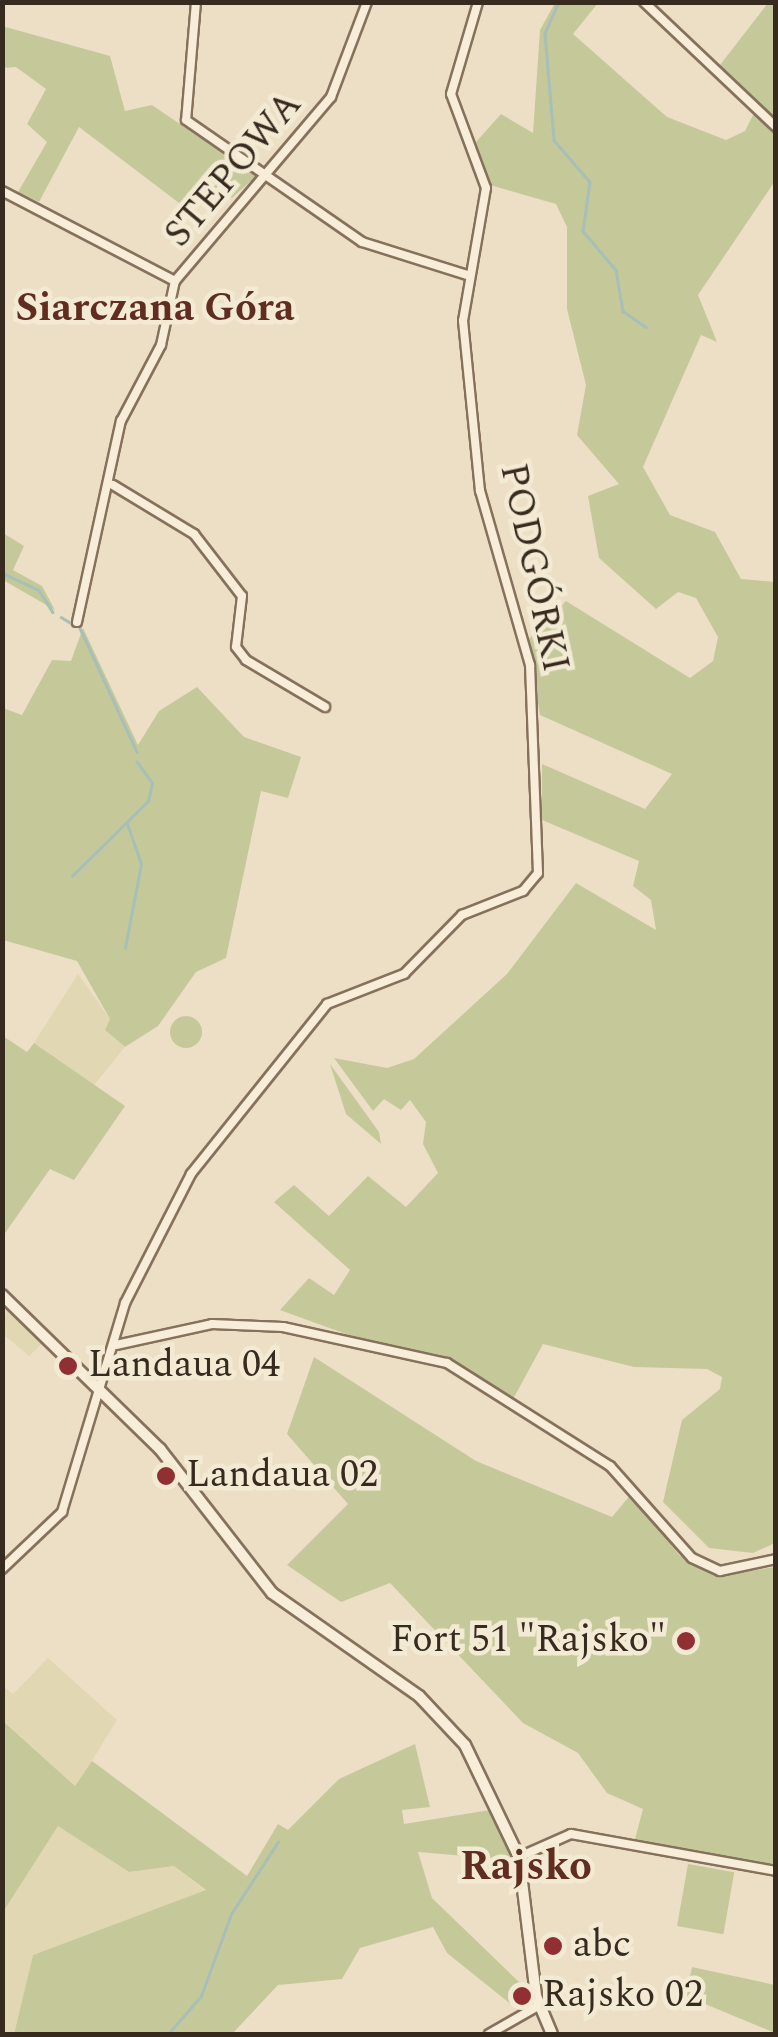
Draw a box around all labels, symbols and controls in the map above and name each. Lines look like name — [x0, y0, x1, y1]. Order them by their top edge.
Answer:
street label: STEPOWA — [156, 83, 312, 257]
district label: Siarczana Góra — [15, 285, 295, 333]
street label: PODGÓRKI — [489, 460, 577, 676]
place label: Landaua 04 — [88, 1343, 280, 1389]
marker: Landaua 04 — [57, 1355, 79, 1377]
place label: Landaua 02 — [186, 1453, 378, 1499]
marker: Landaua 02 — [155, 1465, 177, 1487]
place label: Fort 51 "Rajsko" — [390, 1618, 666, 1664]
marker: Fort 51 "Rajsko" — [675, 1630, 697, 1652]
district label: Rajsko — [460, 1842, 592, 1892]
place label: abc — [573, 1923, 631, 1969]
marker: abc — [542, 1935, 564, 1957]
place label: Rajsko 02 — [542, 1973, 703, 2019]
marker: Rajsko 02 — [511, 1985, 533, 2007]

